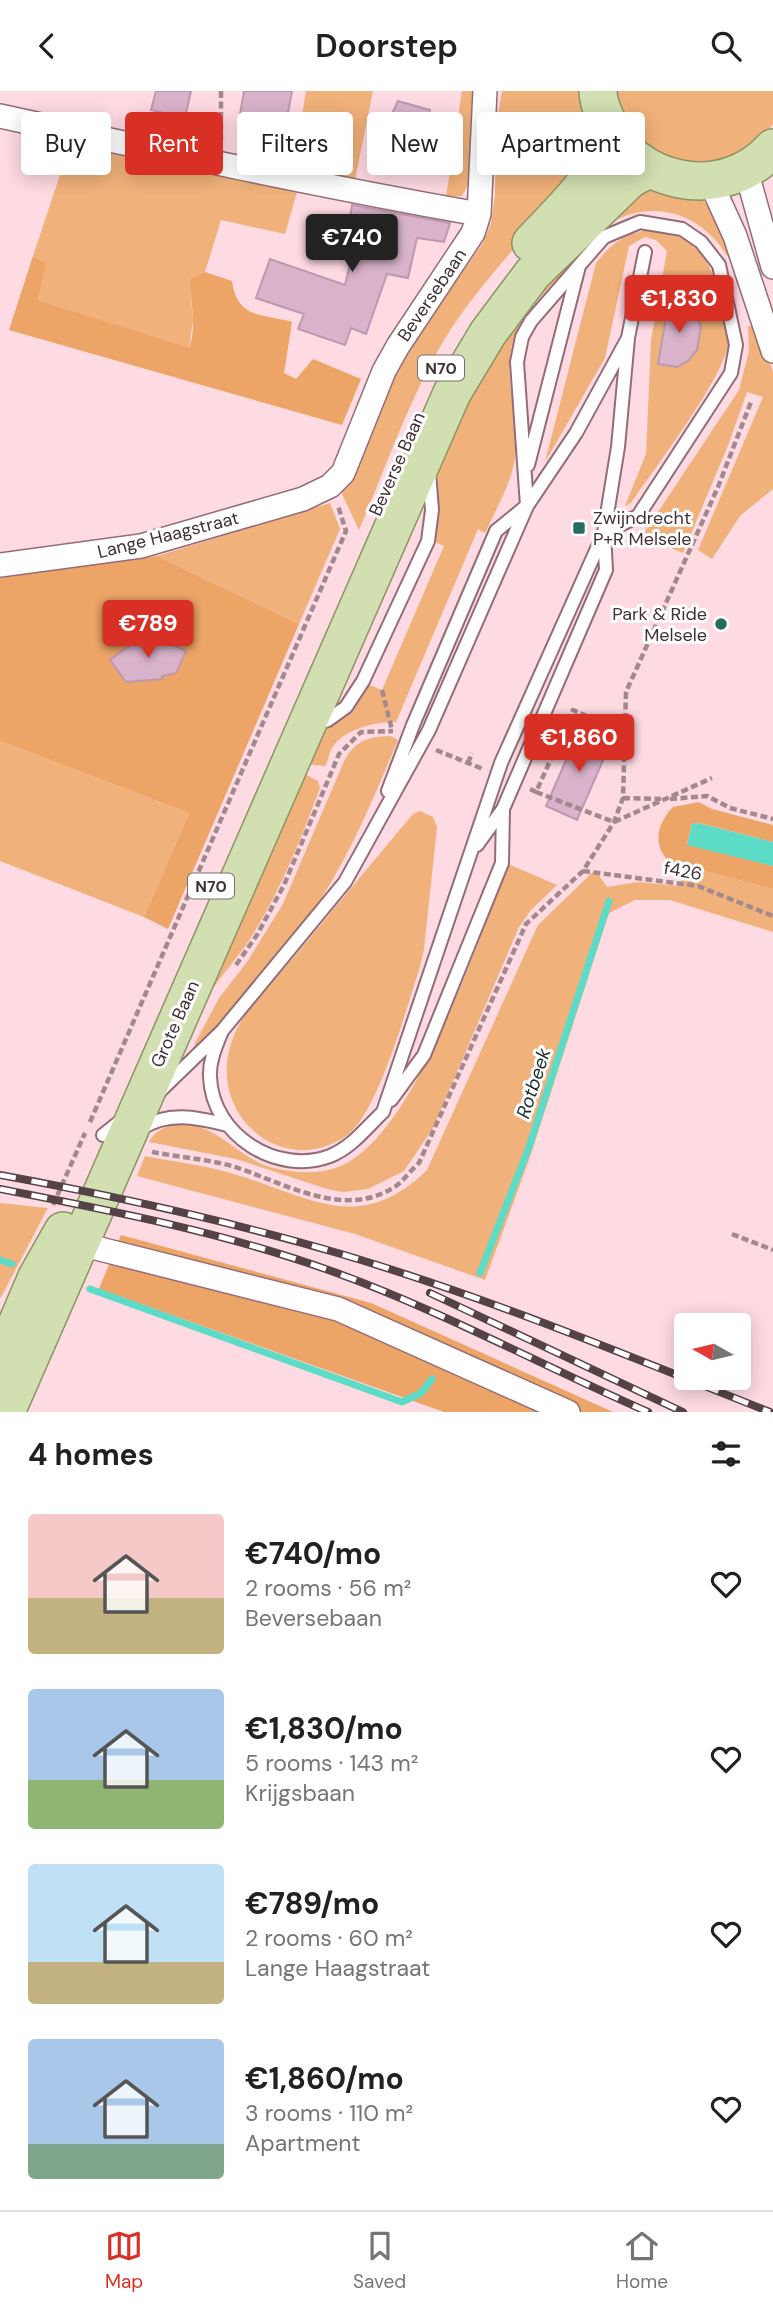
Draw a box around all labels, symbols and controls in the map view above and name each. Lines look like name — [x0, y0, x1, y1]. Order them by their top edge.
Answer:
text: Doorstep — [315, 25, 458, 67]
icon: back — [28, 27, 66, 65]
icon: search — [707, 27, 745, 65]
chip: Buy — [21, 112, 111, 175]
chip: Rent — [125, 112, 223, 175]
chip: Filters — [237, 112, 353, 175]
chip: New — [367, 112, 463, 175]
chip: Apartment — [477, 112, 645, 175]
pin: €740 — [311, 215, 393, 274]
text: €740 — [322, 222, 382, 252]
street label: Beversebaan — [392, 244, 472, 346]
pin: €1,830 — [622, 275, 736, 335]
text: €1,830 — [641, 283, 717, 313]
road number: N70 — [418, 355, 464, 381]
street label: Beverse Baan — [363, 408, 431, 520]
street label: Lange Haagstraat — [95, 506, 241, 564]
place label: Zwijndrecht P+R Melsele — [593, 506, 691, 551]
marker: Zwijndrecht P+R Melsele — [571, 520, 587, 536]
pin: €789 — [107, 601, 189, 660]
place label: Park & Ride Melsele — [612, 602, 707, 647]
text: €789 — [119, 608, 177, 638]
marker: Park & Ride Melsele — [713, 616, 729, 632]
pin: €1,860 — [522, 715, 636, 774]
text: €1,860 — [540, 722, 618, 752]
street label: f426 — [662, 856, 704, 886]
road number: N70 — [188, 873, 234, 899]
street label: Grote Baan — [145, 977, 205, 1071]
water label: Rotbeek — [510, 1045, 557, 1122]
north arrow — [674, 1313, 751, 1389]
map controls — [674, 1313, 751, 1390]
text: 4 homes — [28, 1435, 154, 1474]
icon: filters — [707, 1435, 745, 1473]
text: €740/mo — [245, 1534, 381, 1573]
icon: home — [84, 1542, 168, 1626]
icon: heart — [707, 1565, 745, 1603]
text: 2 rooms · 56 m² — [245, 1573, 411, 1603]
text: Beversebaan — [245, 1603, 382, 1633]
text: €1,830/mo — [245, 1709, 403, 1748]
icon: home — [84, 1717, 168, 1801]
icon: heart — [707, 1740, 745, 1778]
text: 5 rooms · 143 m² — [245, 1748, 418, 1778]
text: Krijgsbaan — [245, 1778, 355, 1808]
text: €789/mo — [245, 1884, 379, 1923]
icon: home — [84, 1892, 168, 1976]
icon: heart — [707, 1915, 745, 1953]
text: 2 rooms · 60 m² — [245, 1923, 413, 1953]
text: Lange Haagstraat — [245, 1953, 430, 1983]
text: €1,860/mo — [245, 2059, 404, 2098]
icon: home — [84, 2067, 168, 2151]
icon: heart — [707, 2090, 745, 2128]
text: 3 rooms · 110 m² — [245, 2098, 413, 2128]
text: Apartment — [245, 2128, 360, 2158]
tab: Map — [105, 2227, 143, 2294]
tab: Saved — [353, 2227, 406, 2294]
tab: Home — [616, 2227, 668, 2294]

